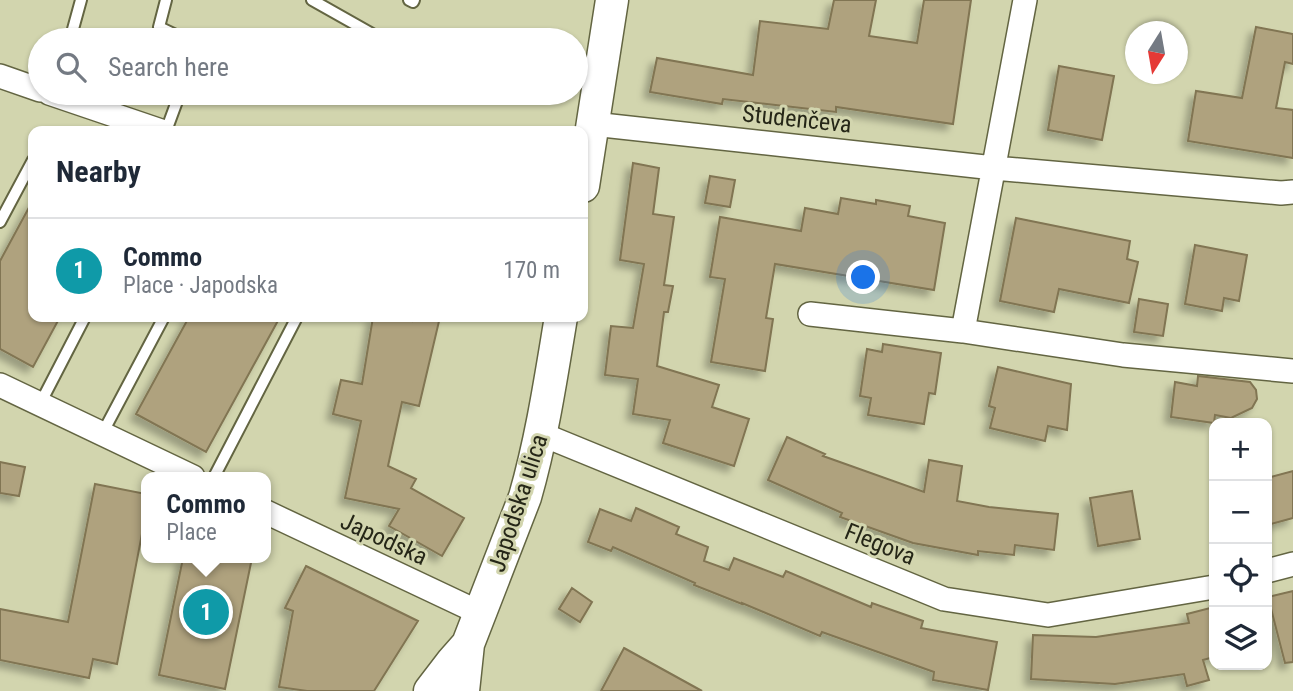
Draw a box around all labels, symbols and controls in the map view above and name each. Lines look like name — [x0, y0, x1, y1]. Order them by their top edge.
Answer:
north arrow — [1125, 21, 1188, 84]
search box — [28, 28, 588, 105]
icon: search — [52, 48, 90, 86]
text: Search here — [108, 52, 229, 82]
street label: Studenčeva — [741, 99, 853, 139]
text: Nearby — [56, 154, 141, 189]
text: Commo — [123, 242, 202, 272]
text: 1 — [73, 257, 85, 284]
text: 170 m — [503, 257, 560, 284]
your location — [846, 260, 880, 294]
text: Place · Japodska — [123, 272, 278, 299]
map controls — [1209, 418, 1272, 670]
button: + — [1209, 418, 1272, 481]
street label: Japodska ulica — [483, 431, 553, 575]
popup — [141, 472, 271, 563]
button: − — [1209, 481, 1272, 544]
text: Commo — [166, 489, 246, 519]
street label: Japodska — [336, 507, 432, 571]
street label: Flegova — [841, 517, 919, 571]
text: Place — [166, 519, 217, 546]
button: locate — [1209, 544, 1272, 607]
pin: 1 — [183, 586, 229, 638]
button: layers — [1209, 607, 1272, 670]

